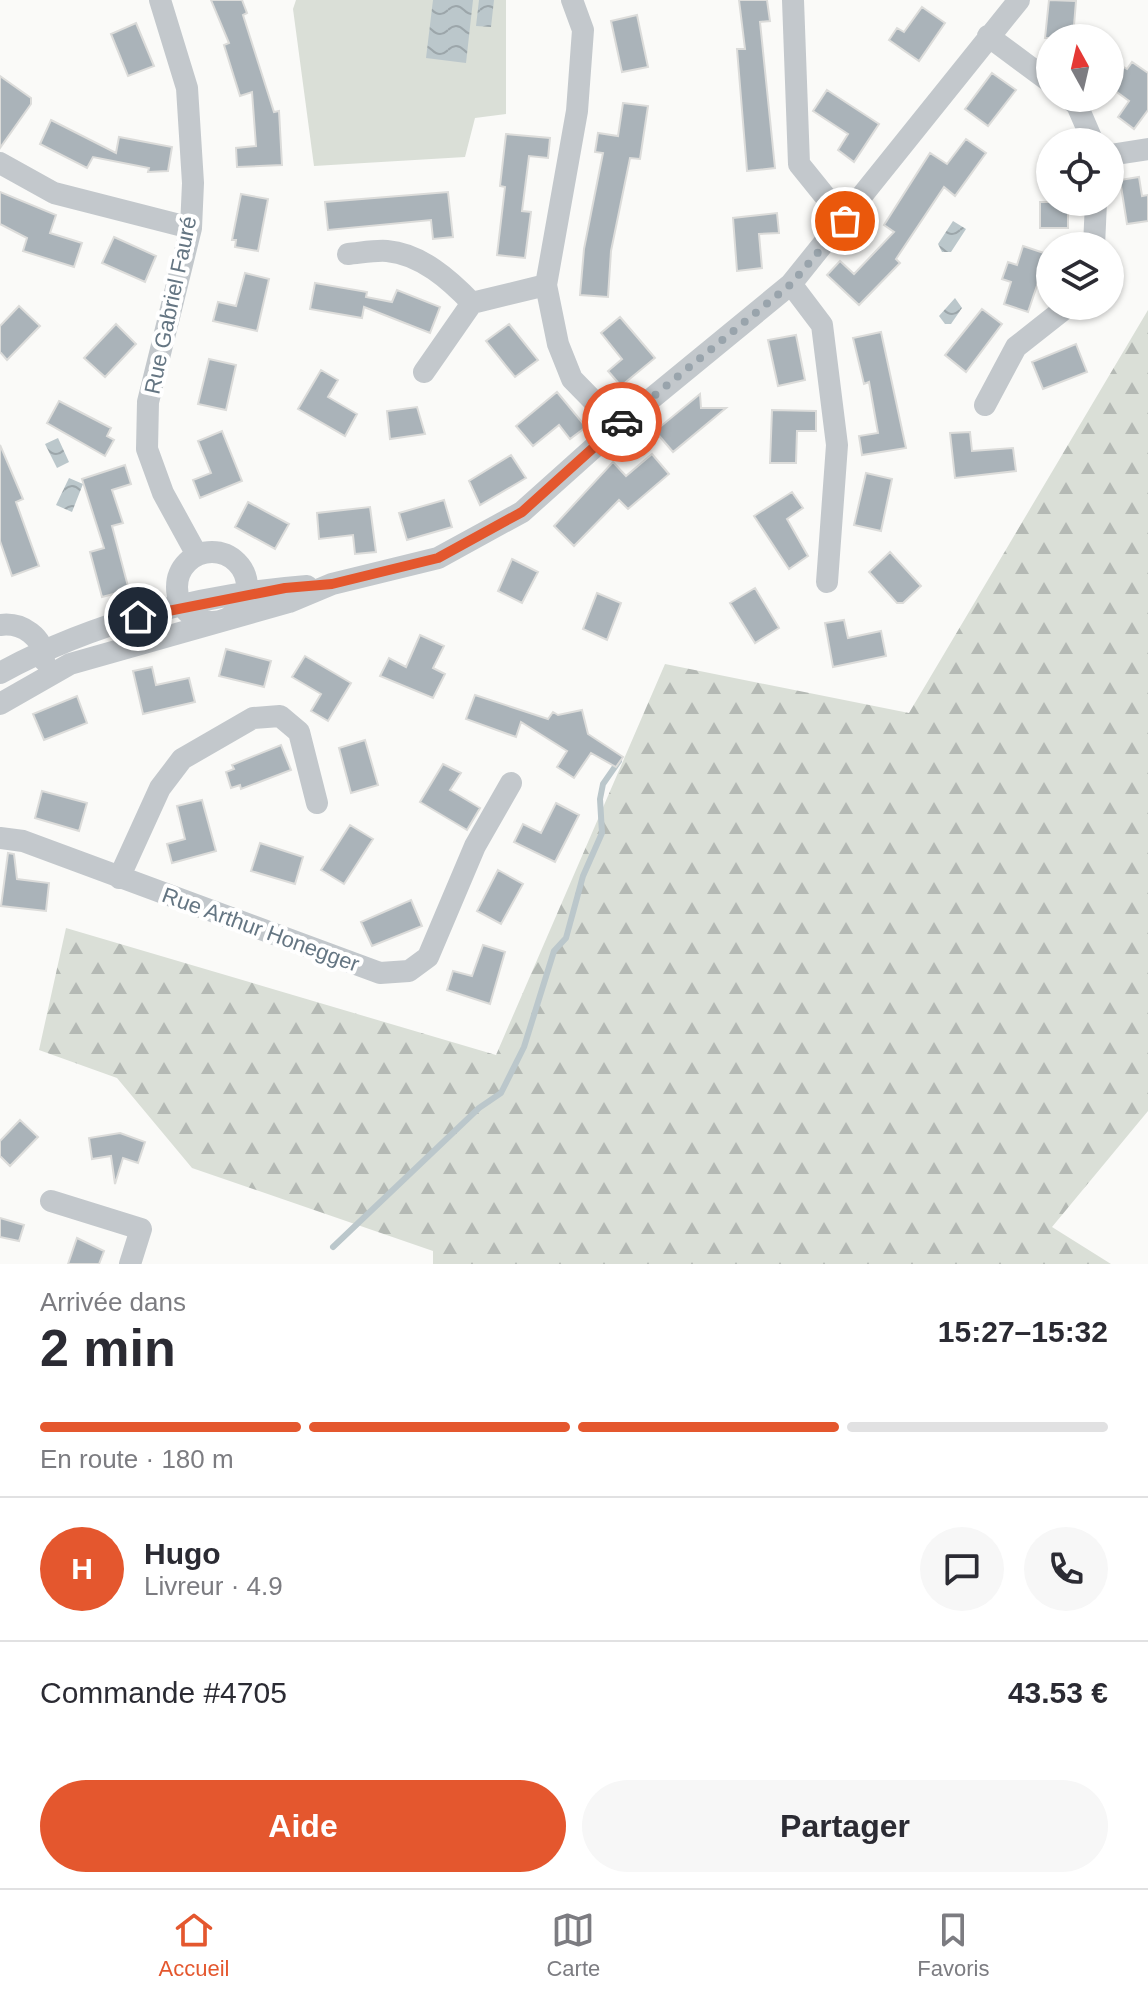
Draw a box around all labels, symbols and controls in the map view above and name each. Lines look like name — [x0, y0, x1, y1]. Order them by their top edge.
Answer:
north arrow — [1036, 24, 1124, 112]
map controls — [1036, 24, 1124, 320]
button: locate — [1036, 128, 1124, 216]
pin — [811, 187, 879, 255]
icon: bag — [823, 199, 867, 243]
street label: Rue Gabriel Fauré — [139, 214, 202, 396]
button: layers — [1036, 232, 1124, 320]
courier — [582, 382, 662, 462]
icon: car — [600, 400, 644, 444]
pin — [104, 583, 172, 651]
icon: home — [116, 595, 160, 639]
street label: Rue Arthur Honegger — [159, 882, 363, 977]
text: Arrivée dans — [40, 1287, 186, 1317]
text: 15:27–15:32 — [938, 1315, 1108, 1348]
text: 2 min — [40, 1319, 176, 1377]
text: En route · 180 m — [40, 1444, 234, 1474]
button: chat — [920, 1527, 1004, 1611]
button: phone — [1024, 1527, 1108, 1611]
text: Hugo — [144, 1537, 221, 1570]
text: H — [71, 1552, 93, 1585]
text: Livreur · 4.9 — [144, 1571, 283, 1601]
text: Commande #4705 — [40, 1676, 287, 1709]
text: 43.53 € — [1008, 1676, 1108, 1709]
button: Aide — [40, 1780, 566, 1872]
button: Partager — [582, 1780, 1108, 1872]
tab: Accueil — [159, 1908, 229, 1982]
tab: Carte — [546, 1908, 600, 1982]
tab: Favoris — [917, 1908, 989, 1982]

